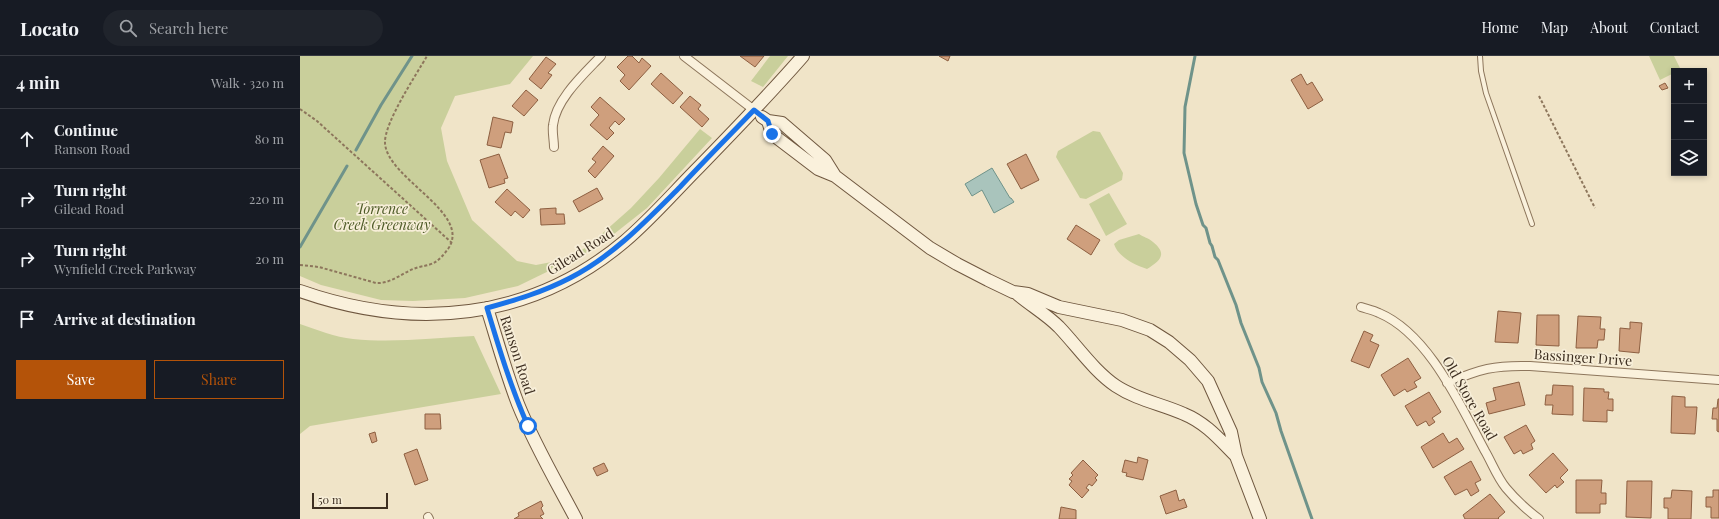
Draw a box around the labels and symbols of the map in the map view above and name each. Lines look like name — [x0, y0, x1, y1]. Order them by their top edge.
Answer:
route end — [763, 125, 781, 143]
park label: Torrence Creek Greenway — [333, 199, 431, 234]
street label: Gilead Road — [543, 223, 617, 279]
street label: Ranson Road — [496, 313, 540, 397]
street label: Bassinger Drive — [1533, 344, 1633, 370]
street label: Old Store Road — [1438, 352, 1502, 444]
route start — [519, 417, 537, 435]
scale bar — [312, 491, 388, 510]

